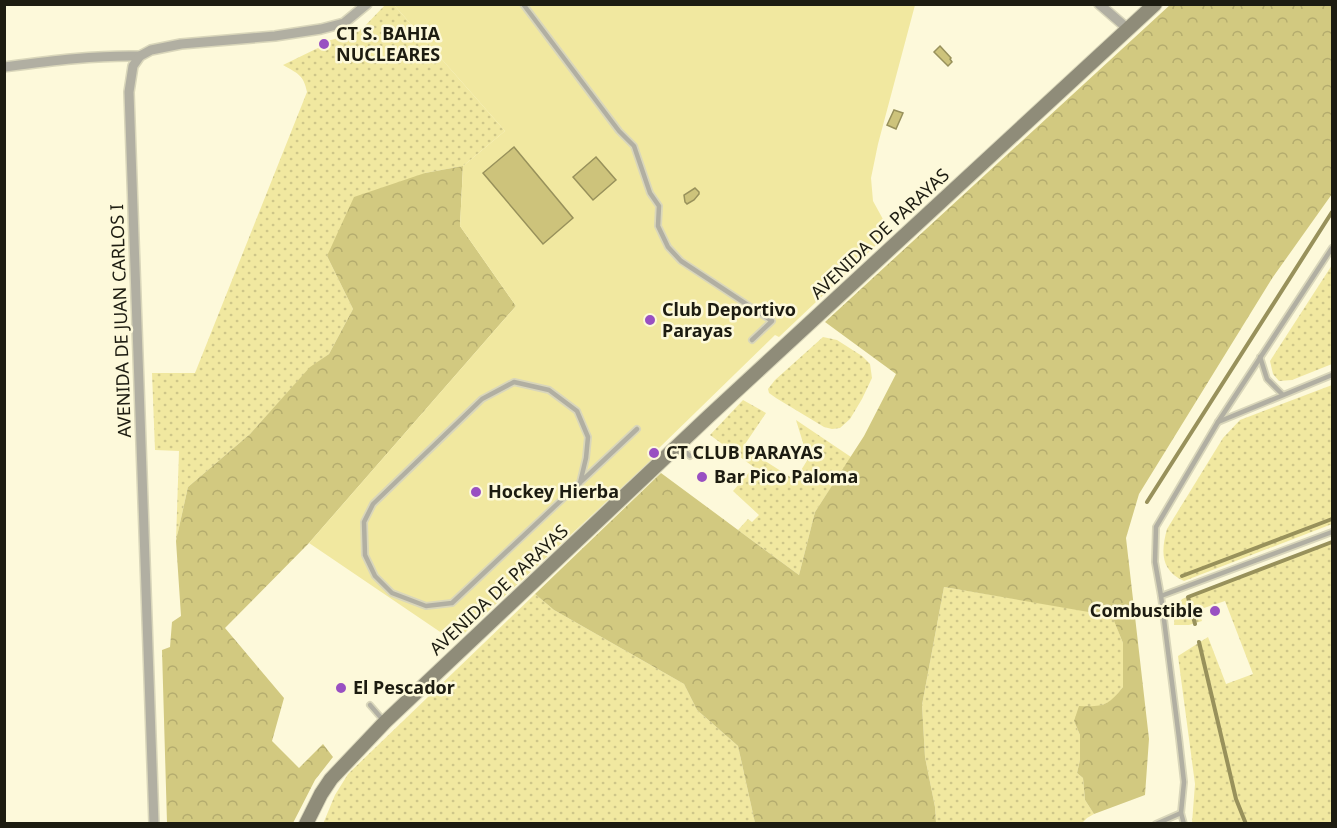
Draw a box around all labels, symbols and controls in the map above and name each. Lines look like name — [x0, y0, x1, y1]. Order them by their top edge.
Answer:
place label: CT S. BAHIA NUCLEARES — [336, 21, 440, 66]
marker: CT S. BAHIA NUCLEARES — [317, 37, 331, 51]
street label: AVENIDA DE PARAYAS — [805, 162, 954, 304]
street label: AVENIDA DE JUAN CARLOS I — [104, 204, 136, 438]
place label: Club Deportivo Parayas — [662, 297, 796, 342]
marker: Club Deportivo Parayas — [643, 313, 657, 327]
place label: CT CLUB PARAYAS — [666, 440, 823, 464]
marker: CT CLUB PARAYAS — [647, 446, 661, 460]
place label: Bar Pico Paloma — [714, 464, 858, 488]
marker: Bar Pico Paloma — [695, 470, 709, 484]
place label: Hockey Hierba — [488, 479, 619, 503]
marker: Hockey Hierba — [469, 485, 483, 499]
street label: AVENIDA DE PARAYAS — [424, 518, 573, 660]
place label: Combustible — [1090, 598, 1203, 622]
marker: Combustible — [1208, 604, 1222, 618]
place label: El Pescador — [353, 675, 455, 699]
marker: El Pescador — [334, 681, 348, 695]

